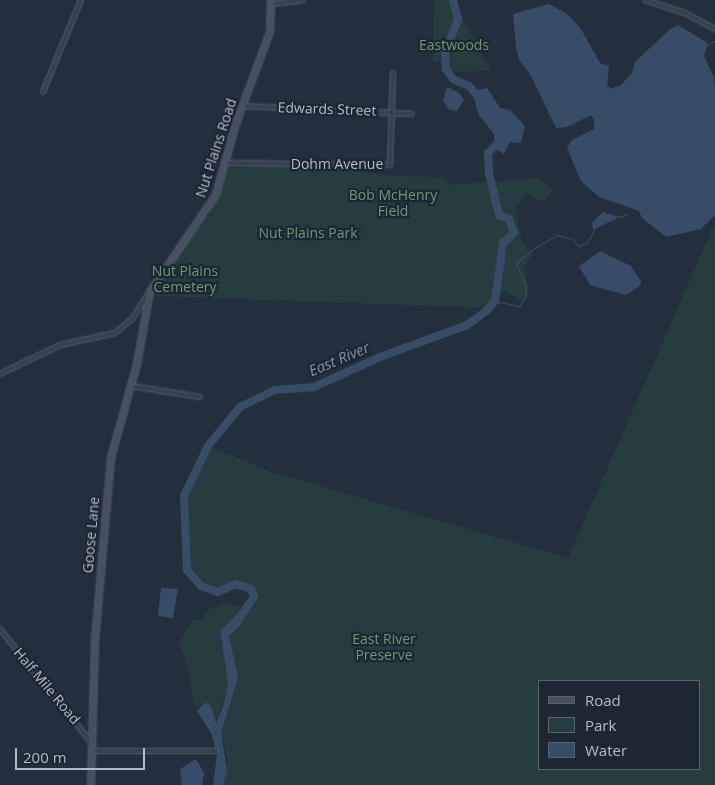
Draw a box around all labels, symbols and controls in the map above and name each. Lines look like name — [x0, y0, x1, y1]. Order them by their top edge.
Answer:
park label: Eastwoods — [419, 37, 489, 53]
street label: Nut Plains Road — [192, 96, 240, 200]
street label: Edwards Street — [277, 99, 377, 119]
street label: Dohm Avenue — [291, 156, 383, 172]
park label: Bob McHenry Field — [349, 187, 437, 220]
park label: Nut Plains Park — [258, 225, 358, 241]
park label: Nut Plains Cemetery — [152, 263, 218, 296]
water label: East River — [306, 338, 372, 380]
street label: Goose Lane — [79, 496, 103, 574]
park label: East River Preserve — [352, 631, 416, 664]
street label: Half Mile Road — [10, 644, 84, 728]
legend — [538, 680, 700, 770]
text: Road — [585, 690, 621, 710]
text: Park — [585, 715, 616, 735]
scale bar — [18, 738, 148, 770]
text: Water — [585, 740, 627, 760]
text: 200 m — [23, 747, 67, 767]

